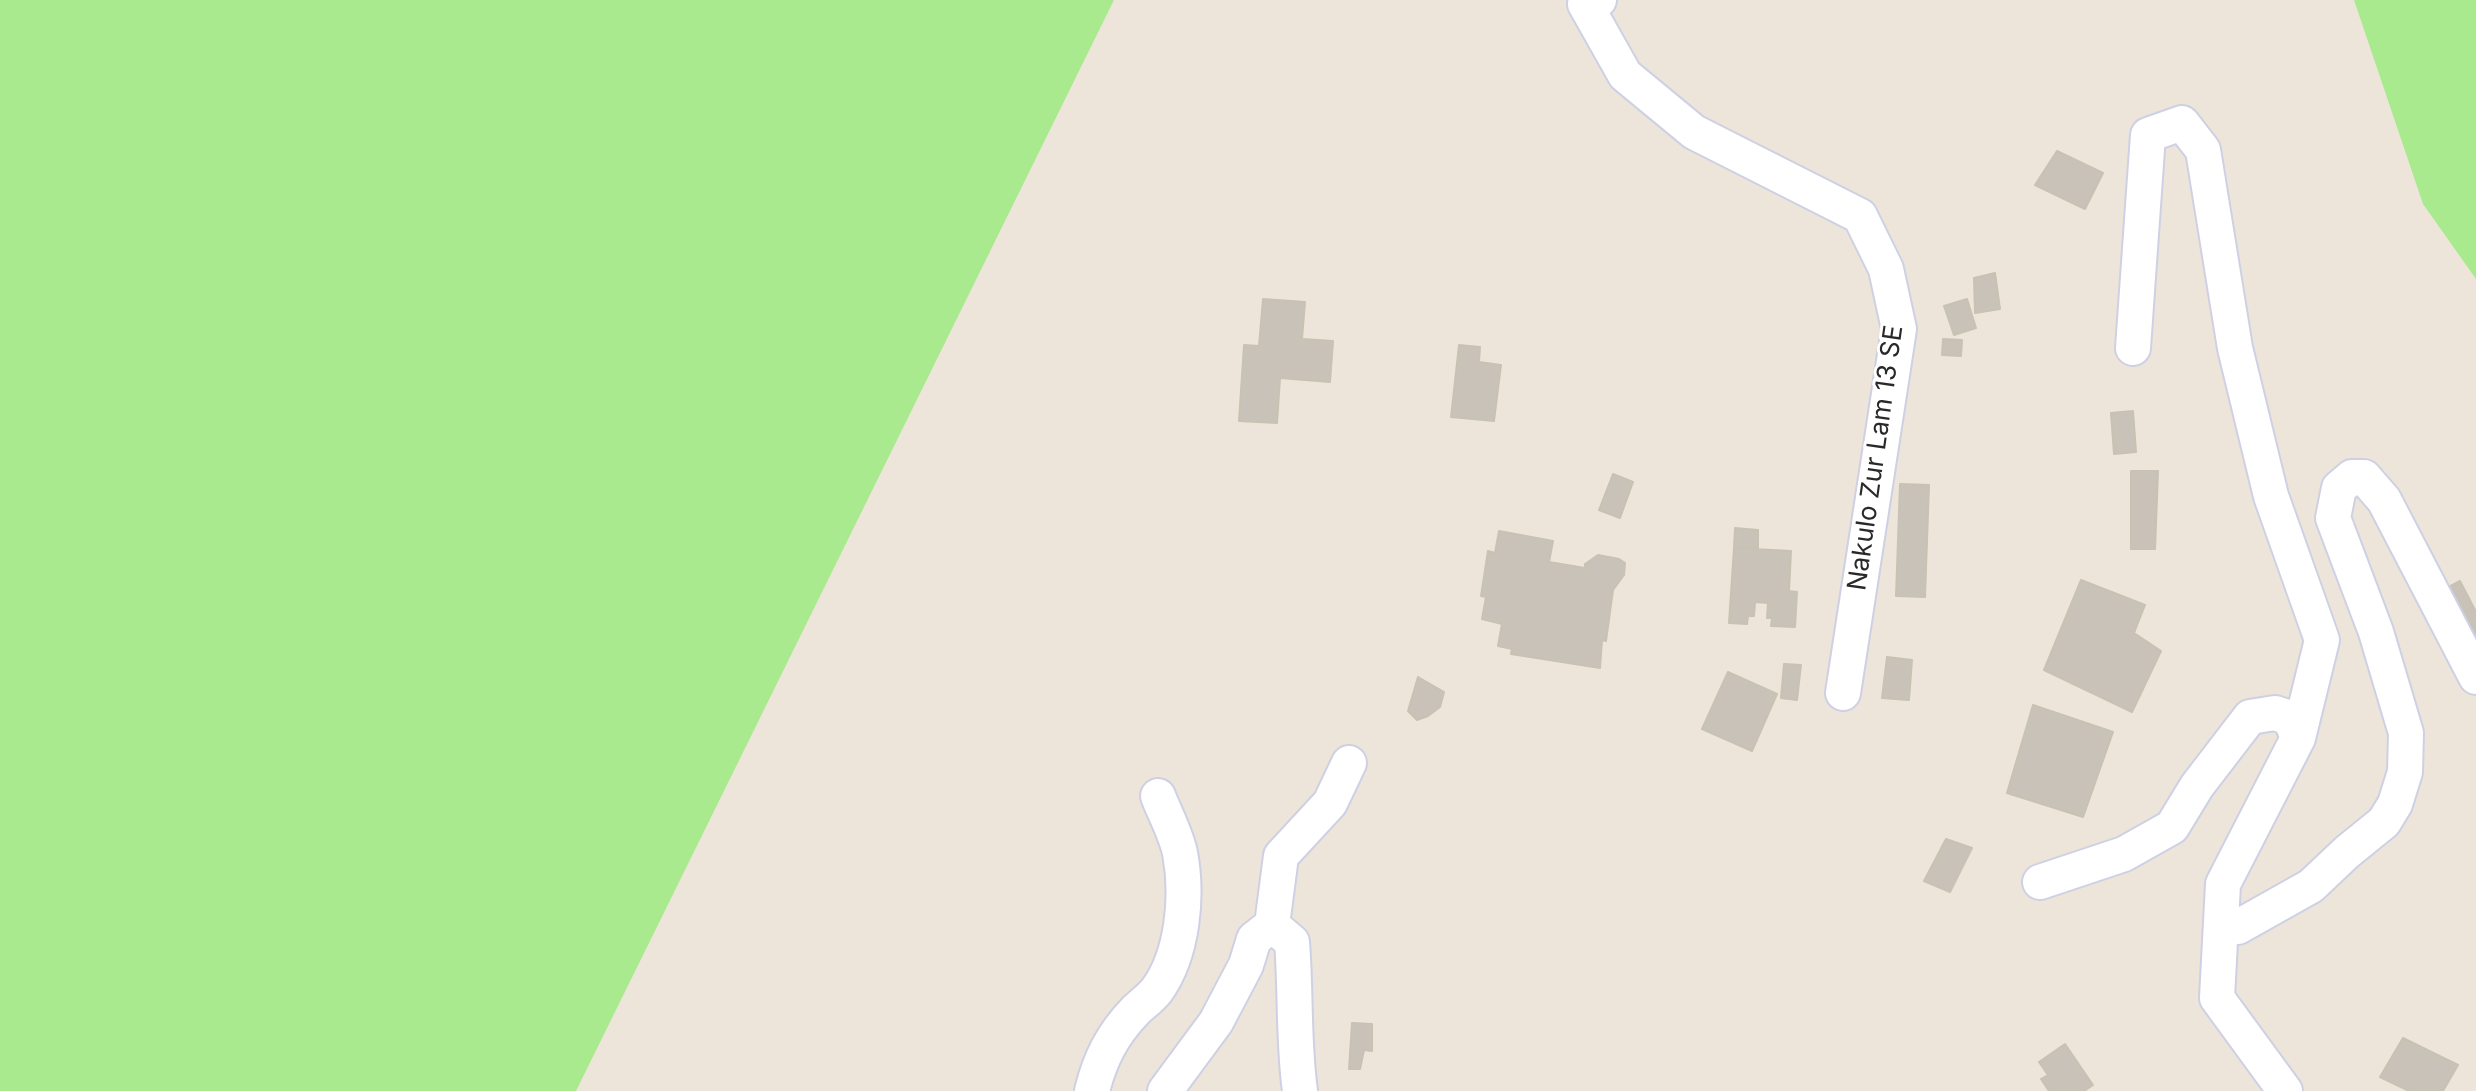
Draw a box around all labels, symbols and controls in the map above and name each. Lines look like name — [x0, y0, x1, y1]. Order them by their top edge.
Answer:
street label: Nakulo Zur Lam 13 SE — [1842, 323, 1910, 593]

